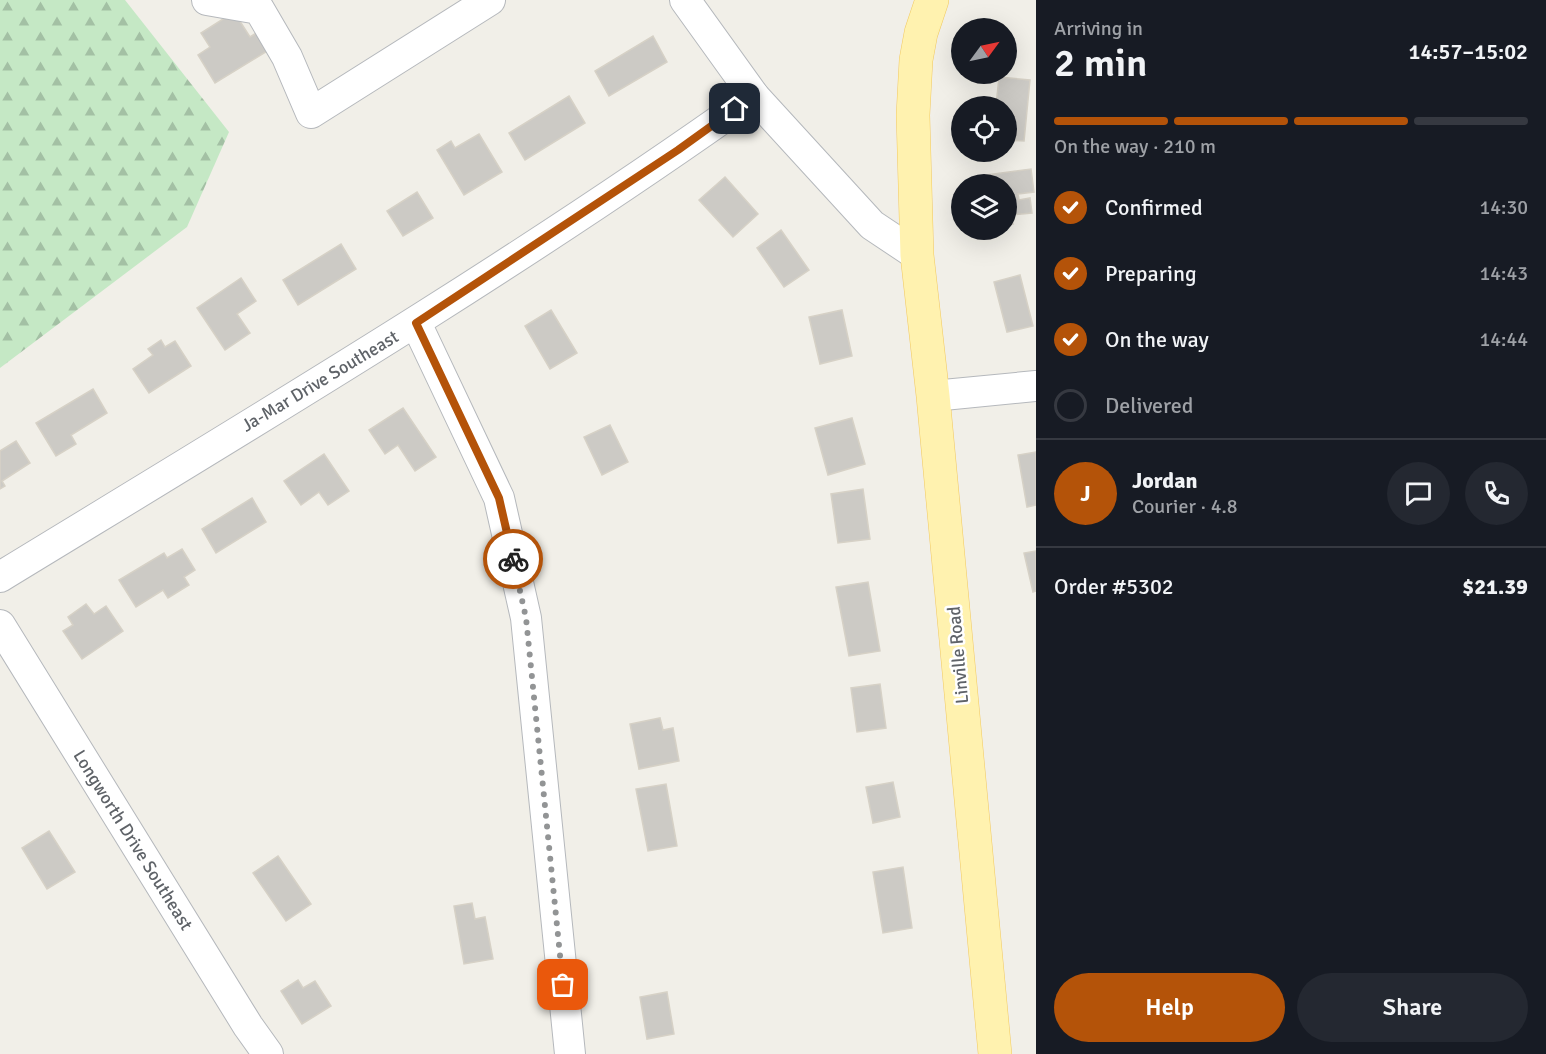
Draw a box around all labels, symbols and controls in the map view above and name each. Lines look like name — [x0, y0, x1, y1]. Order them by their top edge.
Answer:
text: Arriving in — [1054, 16, 1143, 41]
north arrow — [951, 18, 1017, 84]
map controls — [951, 18, 1017, 240]
text: 14:57–15:02 — [1409, 38, 1528, 65]
text: 2 min — [1054, 39, 1147, 87]
pin — [709, 83, 760, 134]
icon: home — [718, 92, 751, 125]
button: locate — [951, 96, 1017, 162]
text: On the way · 210 m — [1054, 134, 1216, 159]
button: layers — [951, 174, 1017, 240]
icon: check — [1054, 191, 1087, 224]
text: Confirmed — [1105, 194, 1203, 221]
text: 14:30 — [1479, 195, 1528, 220]
icon: check — [1054, 257, 1087, 290]
text: Preparing — [1105, 260, 1197, 287]
text: 14:43 — [1479, 261, 1528, 286]
icon: check — [1054, 323, 1087, 356]
street label: Ja-Mar Drive Southeast — [238, 325, 402, 437]
text: On the way — [1105, 326, 1209, 353]
text: 14:44 — [1479, 327, 1528, 352]
text: Delivered — [1105, 392, 1193, 419]
button: chat — [1387, 462, 1450, 525]
button: phone — [1465, 462, 1528, 525]
text: Jordan — [1132, 467, 1198, 494]
text: J — [1080, 480, 1091, 507]
text: Courier · 4.8 — [1132, 494, 1238, 519]
courier — [483, 529, 543, 589]
icon: bike — [497, 543, 530, 576]
text: Order #5302 — [1054, 573, 1174, 600]
text: $21.39 — [1462, 573, 1528, 600]
street label: Linville Road — [943, 605, 973, 705]
street label: Longworth Drive Southeast — [68, 746, 198, 934]
pin — [537, 959, 588, 1010]
icon: bag — [546, 968, 579, 1001]
button: Help — [1054, 973, 1285, 1042]
button: Share — [1297, 973, 1528, 1042]

